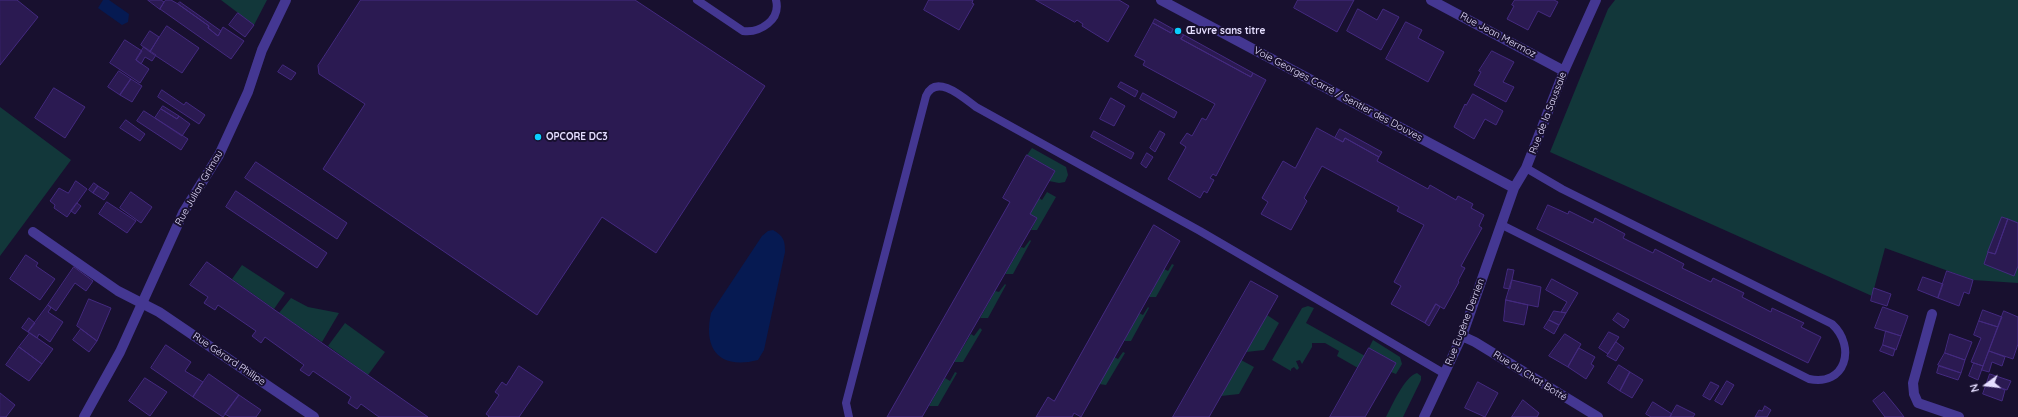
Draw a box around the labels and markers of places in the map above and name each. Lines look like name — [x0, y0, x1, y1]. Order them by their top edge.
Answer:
place label: Œuvre sans titre — [1186, 25, 1265, 37]
marker: Œuvre sans titre — [1173, 26, 1183, 36]
place label: OPCORE DC3 — [546, 131, 608, 143]
marker: OPCORE DC3 — [533, 132, 543, 142]

